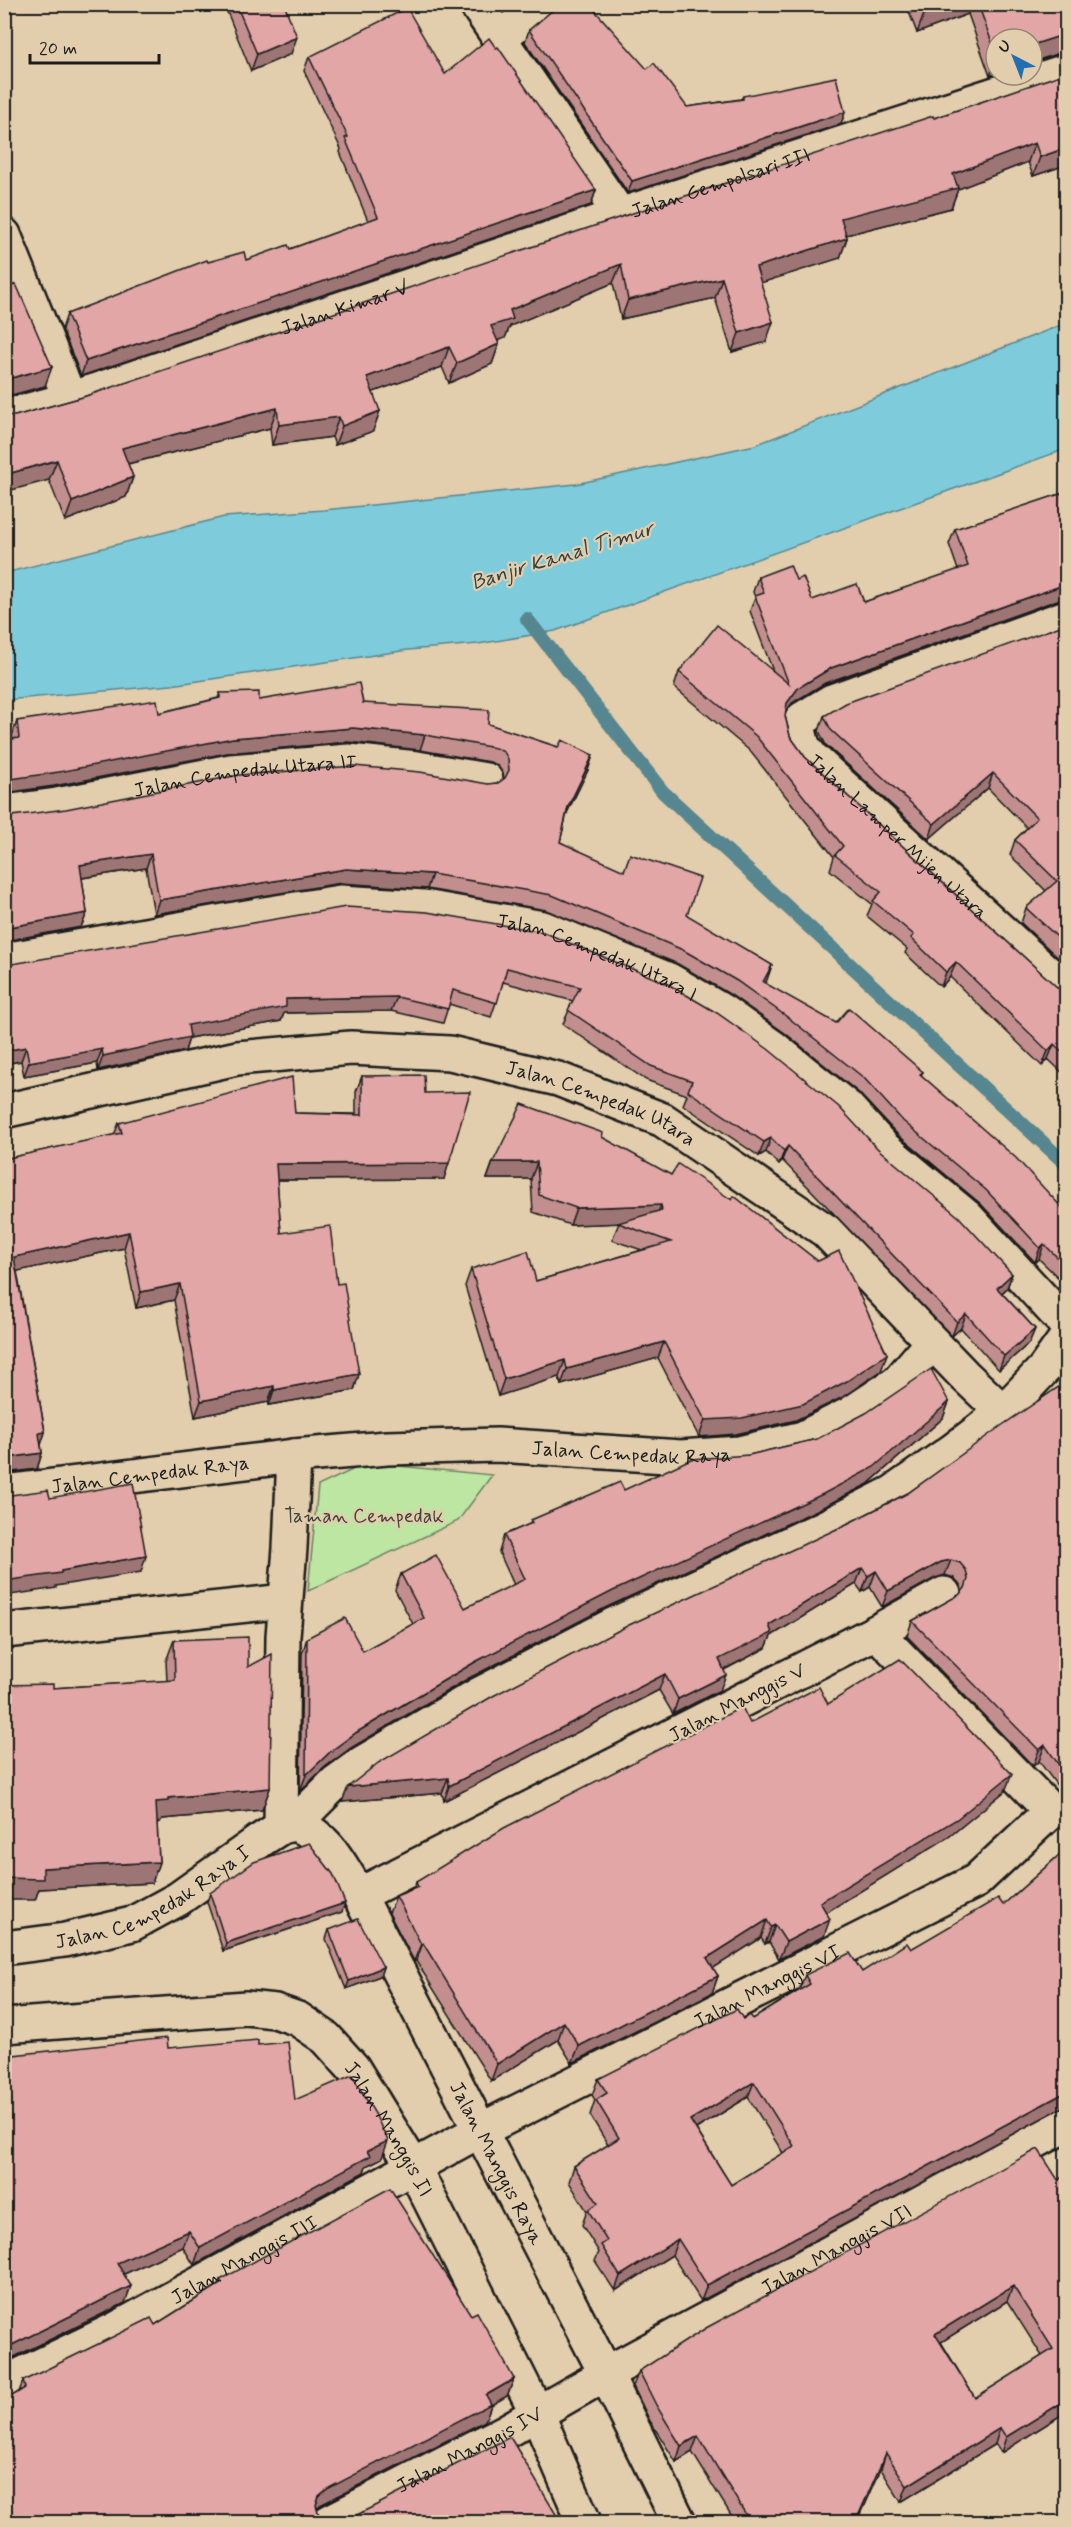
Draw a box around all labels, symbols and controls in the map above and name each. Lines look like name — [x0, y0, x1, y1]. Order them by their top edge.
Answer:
scale bar — [30, 27, 159, 65]
north arrow — [984, 27, 1044, 87]
text: U — [994, 36, 1016, 58]
text: 20 m — [39, 37, 77, 61]
street label: Jalan Gempolsari III — [628, 142, 814, 226]
street label: Jalan Kimar V — [278, 275, 413, 343]
water label: Banjir Kanal Timur — [468, 514, 659, 597]
street label: Jalan Lamper Mijen Utara — [800, 748, 995, 929]
street label: Jalan Cempedak Utara II — [131, 749, 358, 805]
street label: Jalan Cempedak Utara I — [494, 908, 702, 1009]
street label: Jalan Cempedak Utara — [503, 1055, 701, 1153]
street label: Jalan Cempedak Raya — [531, 1435, 732, 1472]
street label: Jalan Cempedak Raya — [50, 1450, 251, 1501]
park label: Taman Cempedak — [284, 1503, 444, 1530]
street label: Jalan Manggis V — [664, 1657, 811, 1750]
street label: Jalan Cempedak Raya I — [54, 1840, 257, 1956]
street label: Jalan Manggis VI — [689, 1939, 846, 2036]
street label: Jalan Manggis II — [338, 2056, 438, 2202]
street label: Jalan Manggis Raya — [442, 2077, 550, 2251]
street label: Jalan Manggis VII — [757, 2199, 917, 2302]
street label: Jalan Manggis III — [166, 2210, 323, 2312]
street label: Jalan Manggis IV — [392, 2401, 548, 2500]

